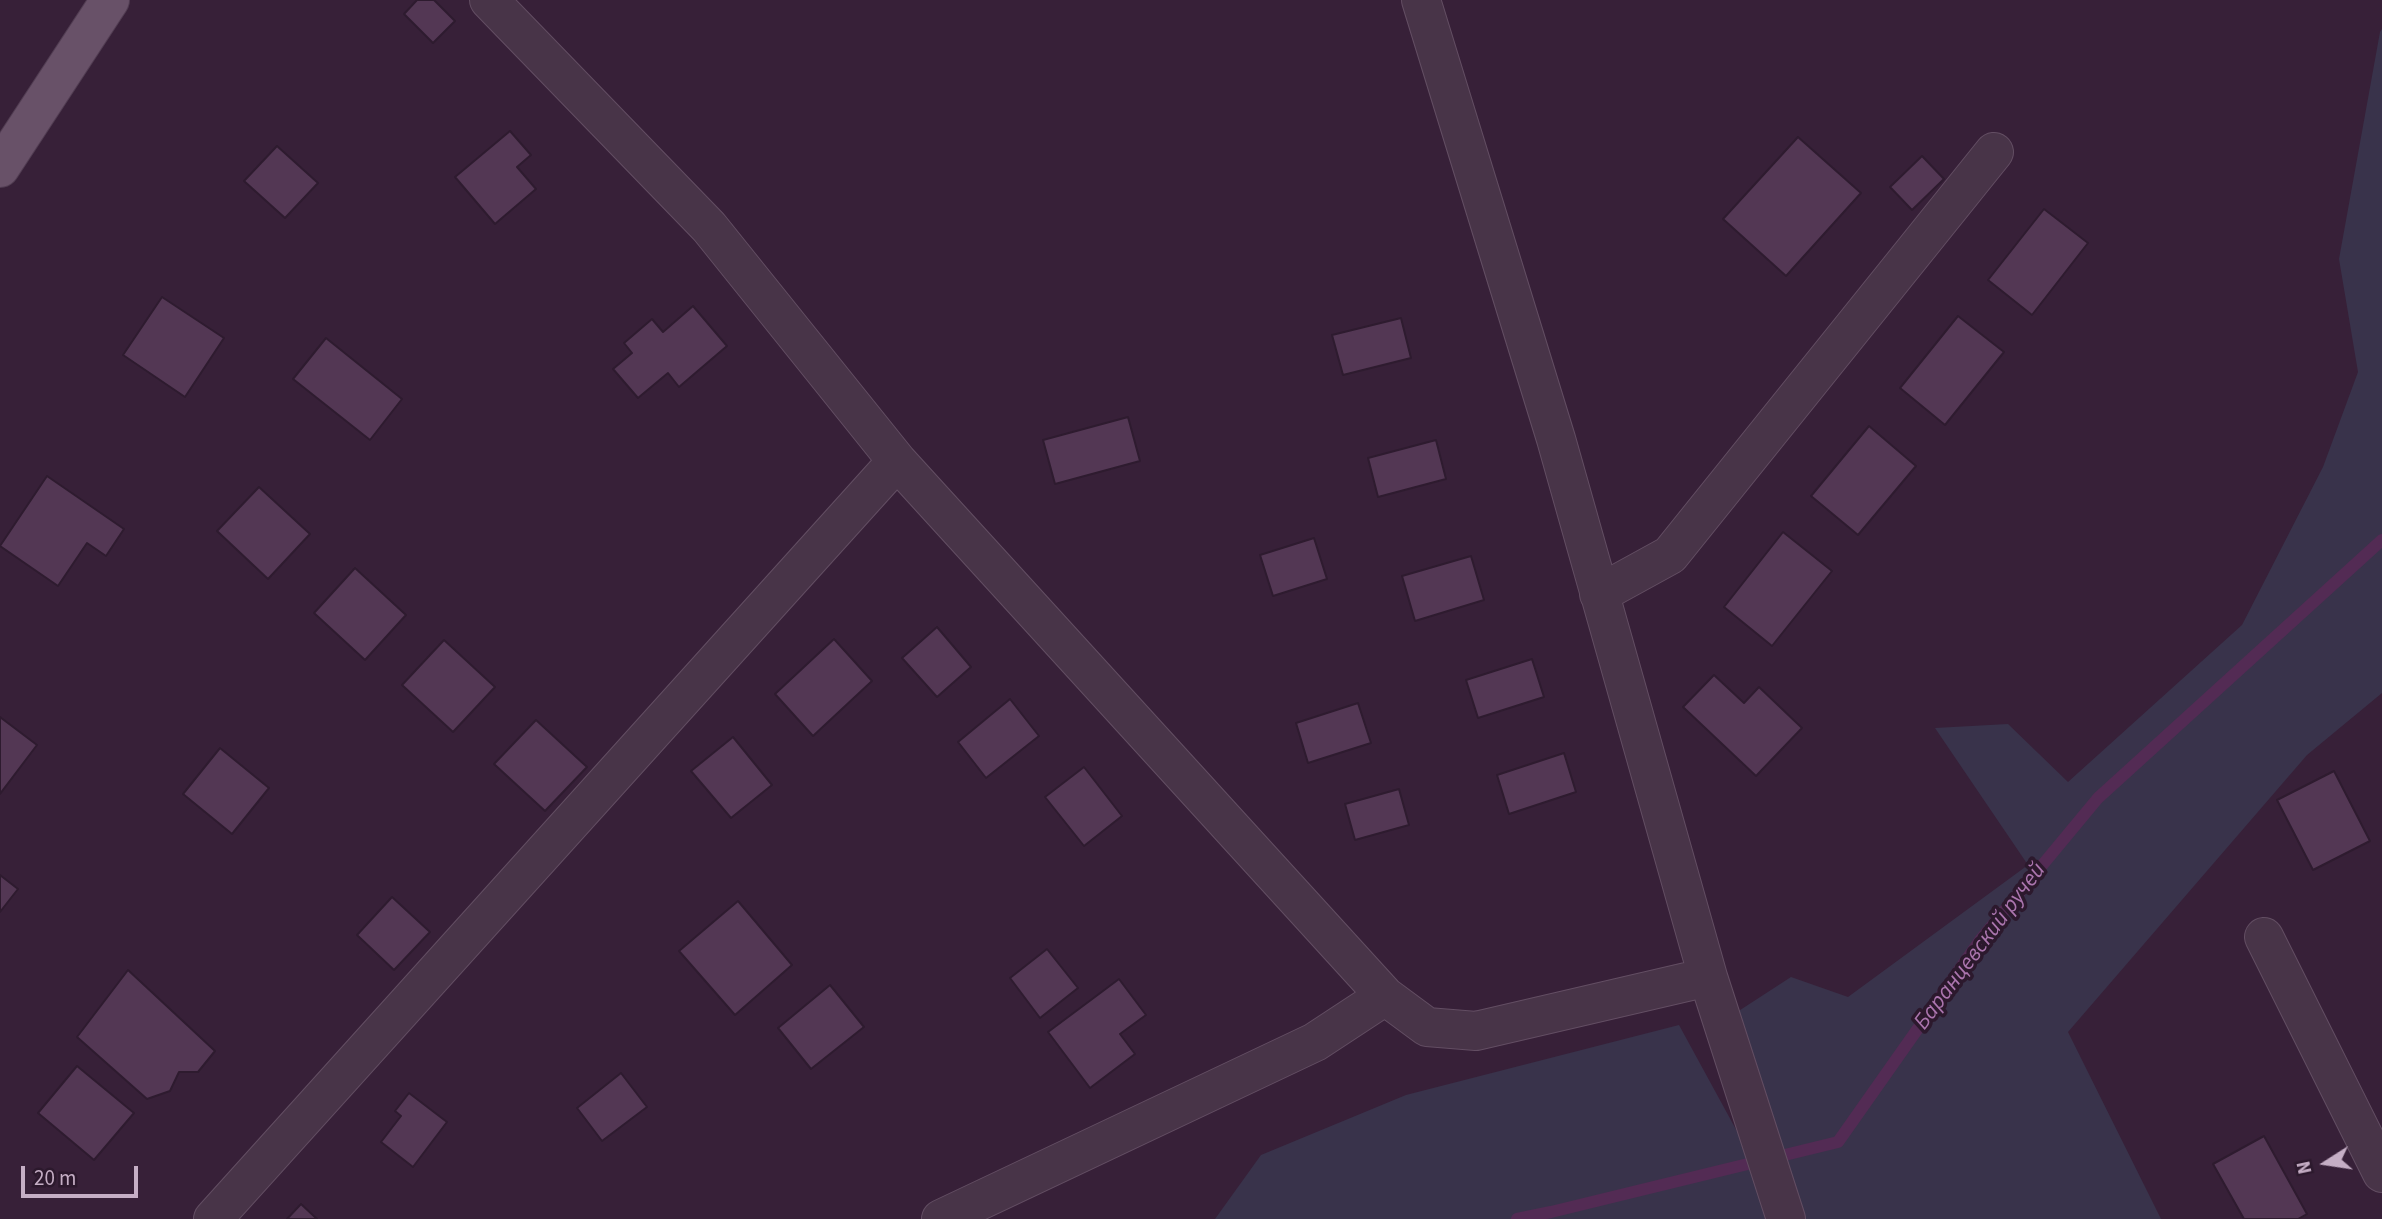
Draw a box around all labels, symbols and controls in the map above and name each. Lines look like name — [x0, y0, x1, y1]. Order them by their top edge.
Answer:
water label: Баранцевский ручей — [1909, 858, 2053, 1036]
north arrow — [2291, 1128, 2361, 1198]
scale bar — [24, 1152, 142, 1196]
text: N — [2290, 1158, 2319, 1176]
text: 20 m — [34, 1163, 76, 1193]

